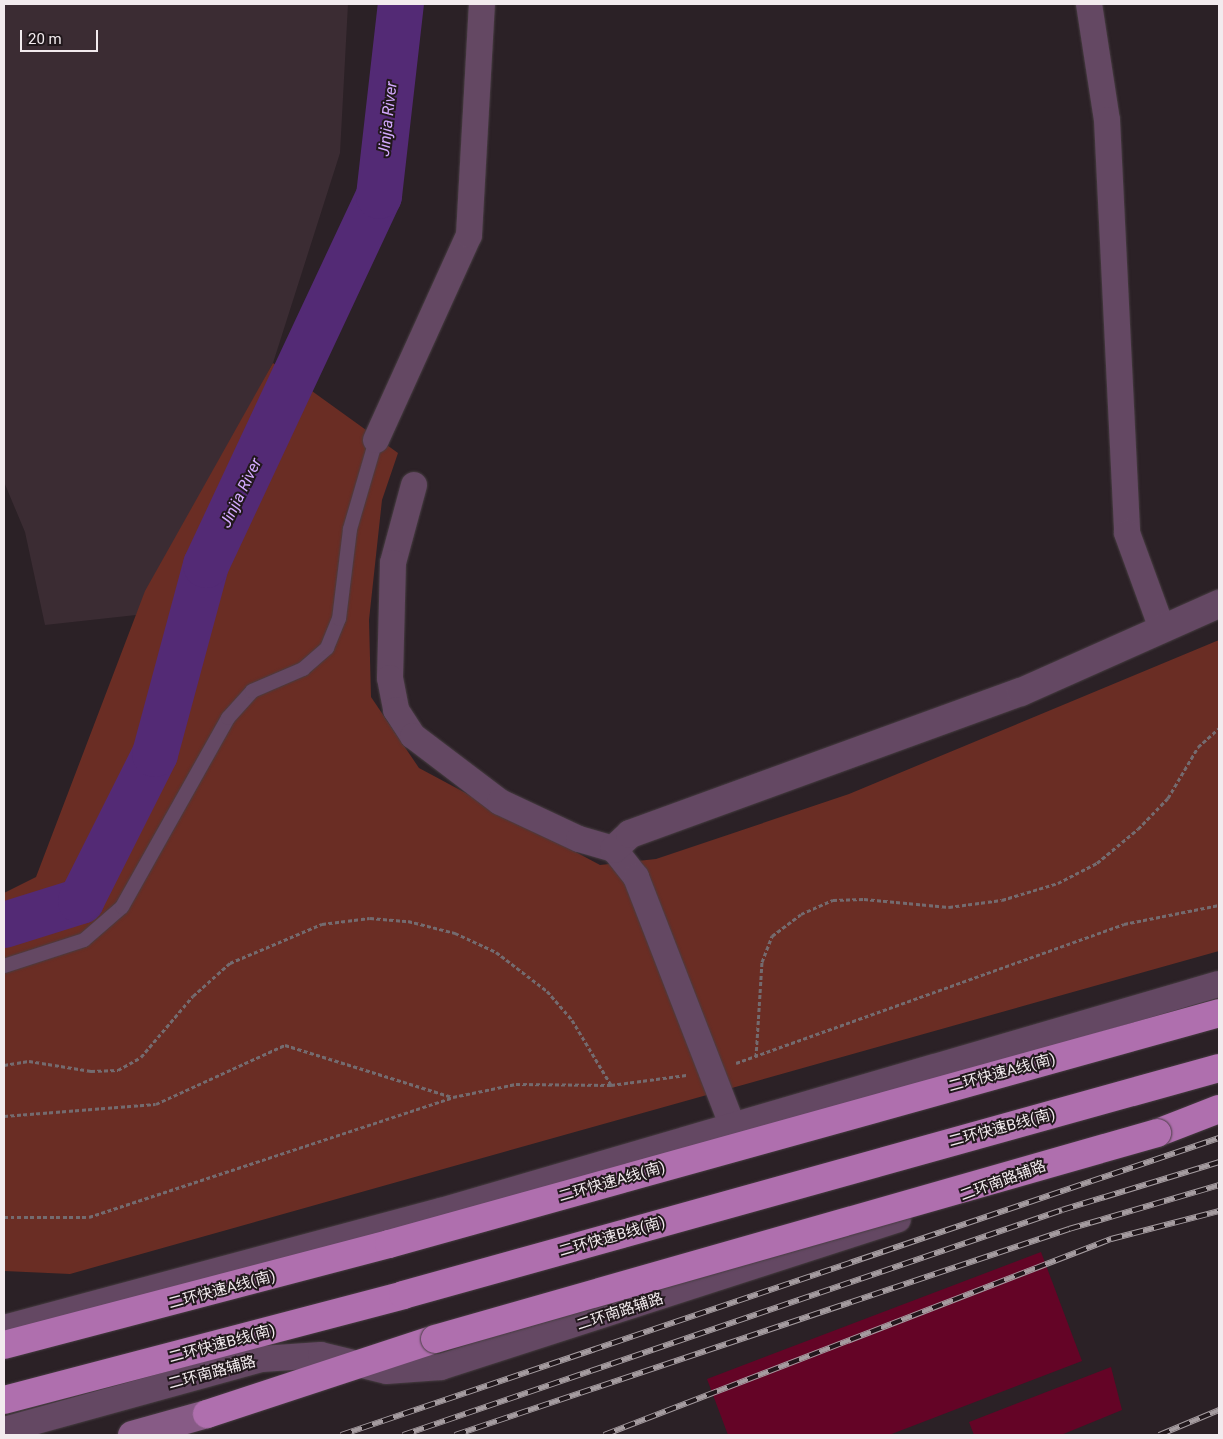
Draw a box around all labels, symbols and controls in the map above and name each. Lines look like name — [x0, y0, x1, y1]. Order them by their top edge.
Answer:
scale bar — [22, 20, 100, 52]
text: 20 m — [28, 30, 62, 48]
water label: Jinjia River — [375, 81, 401, 157]
water label: Jinjia River — [216, 455, 266, 531]
street label: 二环快速A线(南) — [946, 1050, 1058, 1096]
street label: 二环快速B线(南) — [947, 1105, 1057, 1151]
street label: 二环南路辅路 — [958, 1157, 1048, 1205]
street label: 二环快速A线(南) — [557, 1158, 667, 1206]
street label: 二环快速B线(南) — [557, 1213, 667, 1261]
street label: 二环快速A线(南) — [166, 1267, 278, 1313]
street label: 二环南路辅路 — [574, 1290, 666, 1334]
street label: 二环快速B线(南) — [167, 1321, 277, 1367]
street label: 二环南路辅路 — [166, 1353, 258, 1393]

